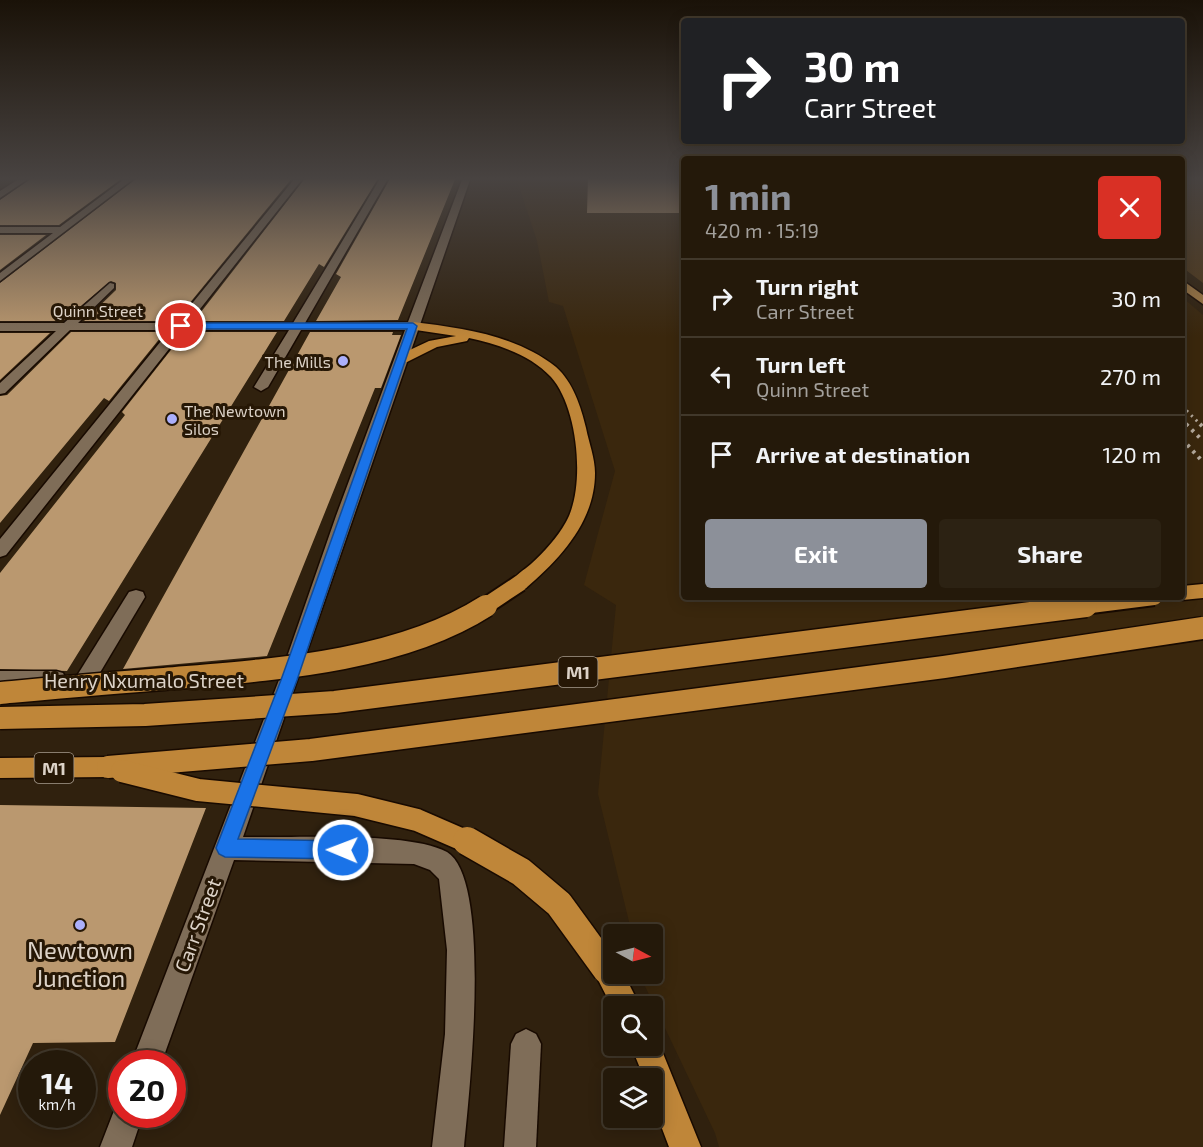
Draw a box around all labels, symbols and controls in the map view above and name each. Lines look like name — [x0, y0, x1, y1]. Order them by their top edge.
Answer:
text: 30 m — [804, 40, 900, 90]
icon: right — [705, 42, 783, 120]
text: Carr Street — [804, 91, 936, 123]
text: 1 min — [705, 174, 792, 217]
button: close — [1098, 176, 1161, 239]
text: 420 m · 15:19 — [705, 218, 819, 242]
text: Turn right — [756, 273, 858, 299]
icon: right — [705, 282, 738, 315]
text: 30 m — [1111, 285, 1161, 311]
text: Carr Street — [756, 299, 854, 323]
pin — [155, 300, 206, 351]
street label: Quinn Street — [53, 301, 143, 321]
icon: arrive — [164, 309, 197, 342]
text: Turn left — [756, 351, 845, 377]
place label: The Mills — [265, 352, 331, 371]
marker: The Mills — [336, 354, 350, 368]
icon: left — [705, 360, 738, 393]
text: 270 m — [1100, 363, 1161, 389]
text: Quinn Street — [756, 377, 869, 401]
place label: The Newtown Silos — [184, 401, 285, 438]
marker: The Newtown Silos — [165, 412, 179, 426]
icon: arrive — [705, 438, 738, 471]
text: Arrive at destination — [756, 441, 970, 467]
text: 120 m — [1102, 441, 1161, 467]
button: Exit — [705, 519, 927, 588]
button: Share — [939, 519, 1161, 588]
road number: M1 — [558, 657, 598, 687]
street label: Henry Nxumalo Street — [44, 668, 244, 692]
road number: M1 — [34, 753, 74, 783]
position arrow — [311, 818, 375, 882]
street label: Carr Street — [169, 874, 225, 975]
marker: Newtown Junction — [73, 918, 87, 932]
north arrow — [603, 924, 663, 984]
map controls — [603, 924, 663, 1128]
place label: Newtown Junction — [27, 935, 133, 992]
button: search — [603, 996, 663, 1056]
speed limit sign: 20 — [108, 1050, 186, 1128]
text: 14 — [41, 1064, 73, 1100]
button: layers — [603, 1068, 663, 1128]
text: km/h — [38, 1095, 76, 1113]

